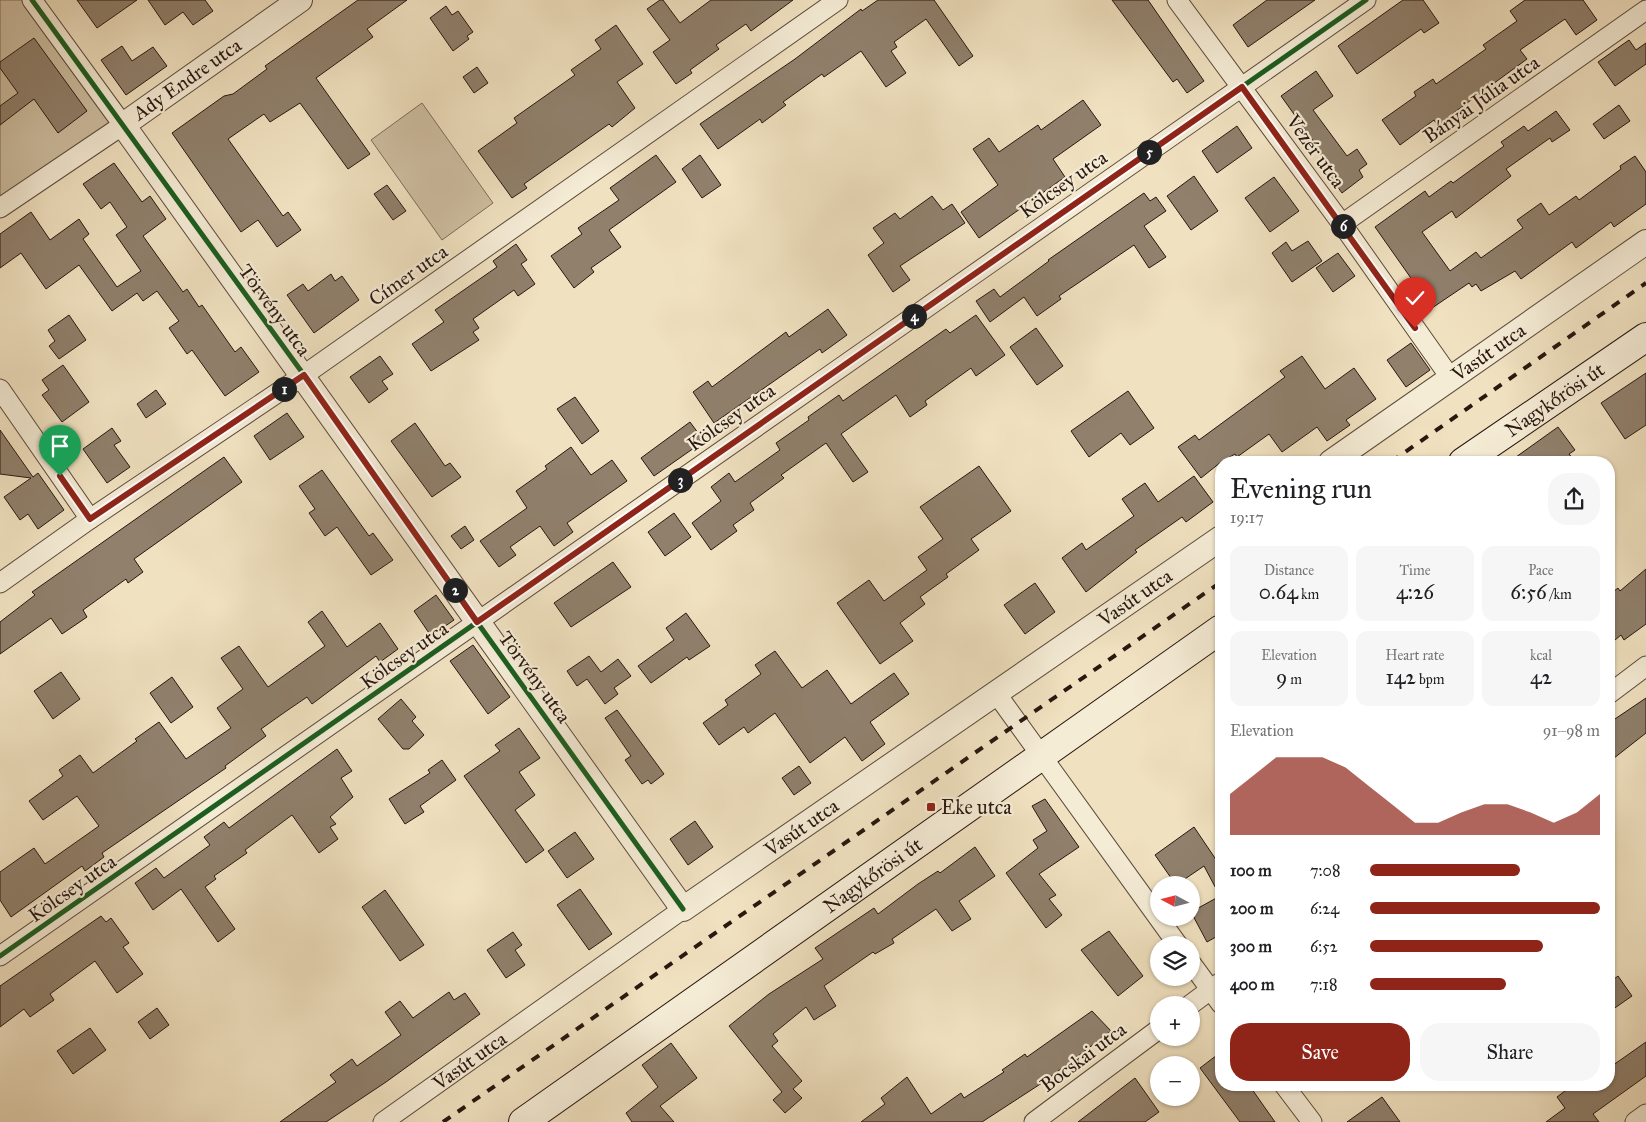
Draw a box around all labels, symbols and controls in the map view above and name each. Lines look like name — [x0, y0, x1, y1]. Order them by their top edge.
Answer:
street label: Ady Endre utca — [127, 33, 246, 126]
street label: Bányai Júlia utca — [1418, 50, 1545, 149]
street label: Vezér utca — [1281, 109, 1351, 193]
pin: 5 — [1136, 140, 1162, 164]
text: 5 — [1146, 144, 1153, 161]
street label: Kölcsey utca — [1014, 145, 1112, 223]
pin: 6 — [1330, 214, 1356, 238]
text: 6 — [1340, 218, 1347, 235]
street label: Címer utca — [364, 239, 452, 311]
street label: Törvény utca — [234, 259, 317, 361]
pin — [1394, 277, 1436, 328]
icon: check — [1401, 284, 1429, 312]
pin: 4 — [902, 304, 926, 328]
text: 4 — [911, 308, 918, 325]
street label: Vasút utca — [1446, 318, 1531, 387]
street label: Nagykőrösi út — [1500, 357, 1609, 442]
pin: 1 — [272, 376, 296, 402]
street label: Kölcsey utca — [682, 378, 780, 456]
text: 1 — [282, 381, 287, 398]
pin — [39, 425, 81, 476]
icon: arrive — [46, 432, 74, 460]
pin: 3 — [668, 468, 692, 492]
text: Evening run — [1230, 471, 1372, 506]
text: 3 — [678, 472, 683, 489]
button: share — [1548, 473, 1600, 525]
text: 19:17 — [1230, 508, 1264, 527]
text: Distance — [1264, 562, 1314, 579]
text: Time — [1400, 562, 1431, 579]
text: Pace — [1528, 562, 1554, 579]
street label: Vasút utca — [1092, 563, 1177, 632]
pin: 2 — [442, 578, 468, 602]
text: 0.64 — [1259, 579, 1298, 605]
text: 4:26 — [1396, 579, 1434, 605]
text: 6:56 — [1510, 579, 1547, 605]
text: 2 — [452, 582, 459, 599]
text: km — [1298, 586, 1319, 603]
text: /km — [1547, 586, 1572, 603]
street label: Kölcsey utca — [355, 616, 453, 694]
street label: Törvény utca — [494, 626, 577, 728]
text: Elevation — [1261, 647, 1317, 664]
text: Heart rate — [1386, 647, 1444, 664]
text: kcal — [1530, 647, 1552, 664]
text: 9 — [1276, 664, 1287, 690]
text: 142 — [1386, 664, 1416, 690]
text: 42 — [1530, 664, 1552, 690]
text: m — [1287, 671, 1302, 688]
text: bpm — [1416, 671, 1444, 688]
text: Elevation — [1230, 721, 1294, 740]
text: 91–98 m — [1543, 721, 1600, 740]
street label: Vasút utca — [759, 793, 844, 862]
place label: Eke utca — [941, 795, 1012, 819]
marker: Eke utca — [925, 801, 937, 813]
street label: Nagykőrösi út — [819, 832, 927, 918]
street label: Kölcsey utca — [23, 849, 121, 927]
text: 100 m — [1230, 861, 1272, 880]
text: 7:08 — [1310, 861, 1340, 880]
north arrow — [1150, 876, 1200, 926]
map controls — [1150, 876, 1200, 1106]
text: 200 m — [1230, 899, 1273, 918]
text: 6:24 — [1310, 899, 1339, 918]
button: layers — [1150, 936, 1200, 986]
text: 300 m — [1230, 937, 1272, 956]
text: 6:52 — [1310, 937, 1338, 956]
text: 400 m — [1230, 975, 1274, 994]
text: 7:18 — [1310, 975, 1337, 994]
button: + — [1150, 996, 1200, 1046]
street label: Bocskai utca — [1035, 1017, 1131, 1097]
button: Save — [1230, 1023, 1410, 1081]
button: Share — [1420, 1023, 1600, 1081]
street label: Vasút utca — [427, 1026, 511, 1096]
button: − — [1150, 1056, 1200, 1106]

